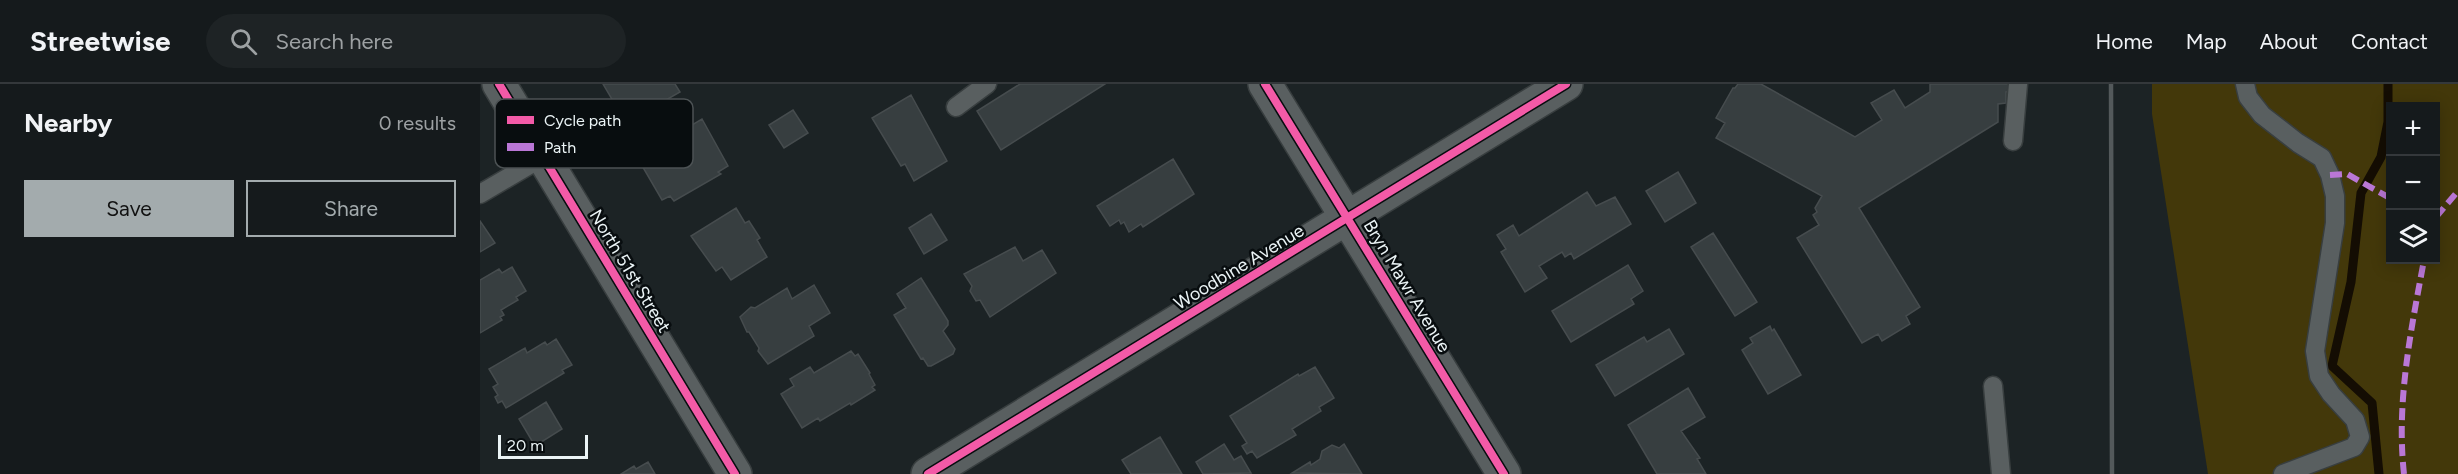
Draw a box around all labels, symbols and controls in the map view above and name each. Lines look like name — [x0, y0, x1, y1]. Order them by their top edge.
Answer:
search box — [206, 14, 626, 68]
text: Streetwise — [30, 24, 170, 58]
icon: search — [227, 25, 260, 58]
text: Search here — [275, 28, 393, 55]
text: Home — [2096, 29, 2153, 54]
text: Map — [2186, 29, 2227, 54]
text: About — [2260, 29, 2318, 54]
text: Contact — [2351, 29, 2428, 54]
legend — [495, 99, 693, 168]
map controls — [2386, 102, 2440, 264]
button: + — [2386, 102, 2440, 156]
text: Nearby — [24, 107, 112, 139]
text: 0 results — [379, 111, 456, 135]
text: Cycle path — [544, 111, 621, 130]
text: Path — [544, 138, 576, 157]
button: − — [2386, 156, 2440, 210]
button: Save — [24, 180, 234, 237]
button: Share — [246, 180, 456, 237]
street label: North 51st Street — [585, 206, 675, 337]
button: layers — [2386, 210, 2440, 264]
street label: Bryn Mawr Avenue — [1359, 216, 1455, 356]
street label: Woodbine Avenue — [1170, 219, 1308, 315]
scale bar — [498, 432, 588, 460]
text: 20 m — [507, 436, 544, 455]

